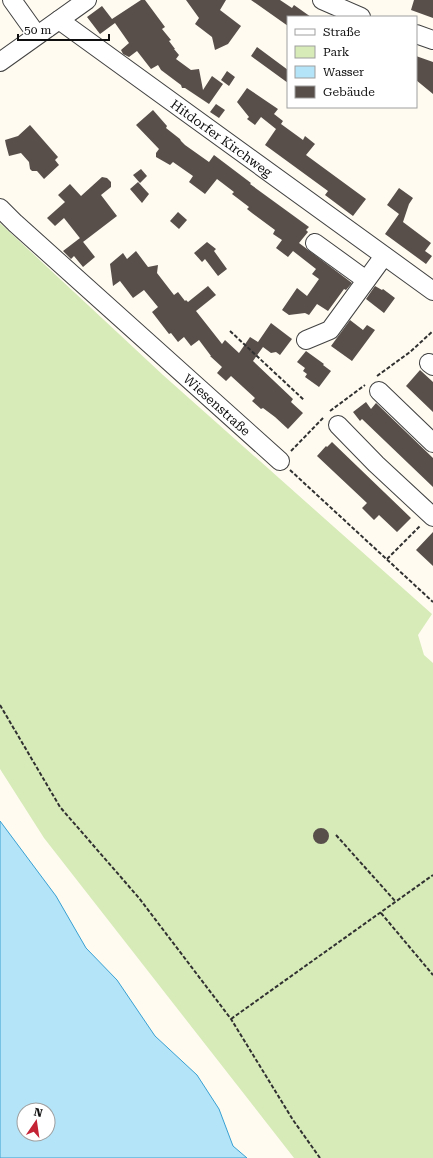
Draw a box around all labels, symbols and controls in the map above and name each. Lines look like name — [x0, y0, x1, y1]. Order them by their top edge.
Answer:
scale bar — [18, 16, 109, 42]
legend — [287, 16, 417, 108]
text: 50 m — [24, 23, 51, 37]
text: Straße — [323, 25, 361, 39]
text: Park — [323, 45, 350, 59]
text: Wasser — [323, 65, 364, 79]
text: Gebäude — [323, 85, 375, 99]
street label: Hitdorfer Kirchweg — [168, 97, 276, 180]
street label: Wiesenstraße — [180, 371, 253, 439]
north arrow — [16, 1102, 56, 1142]
text: N — [33, 1105, 44, 1120]

